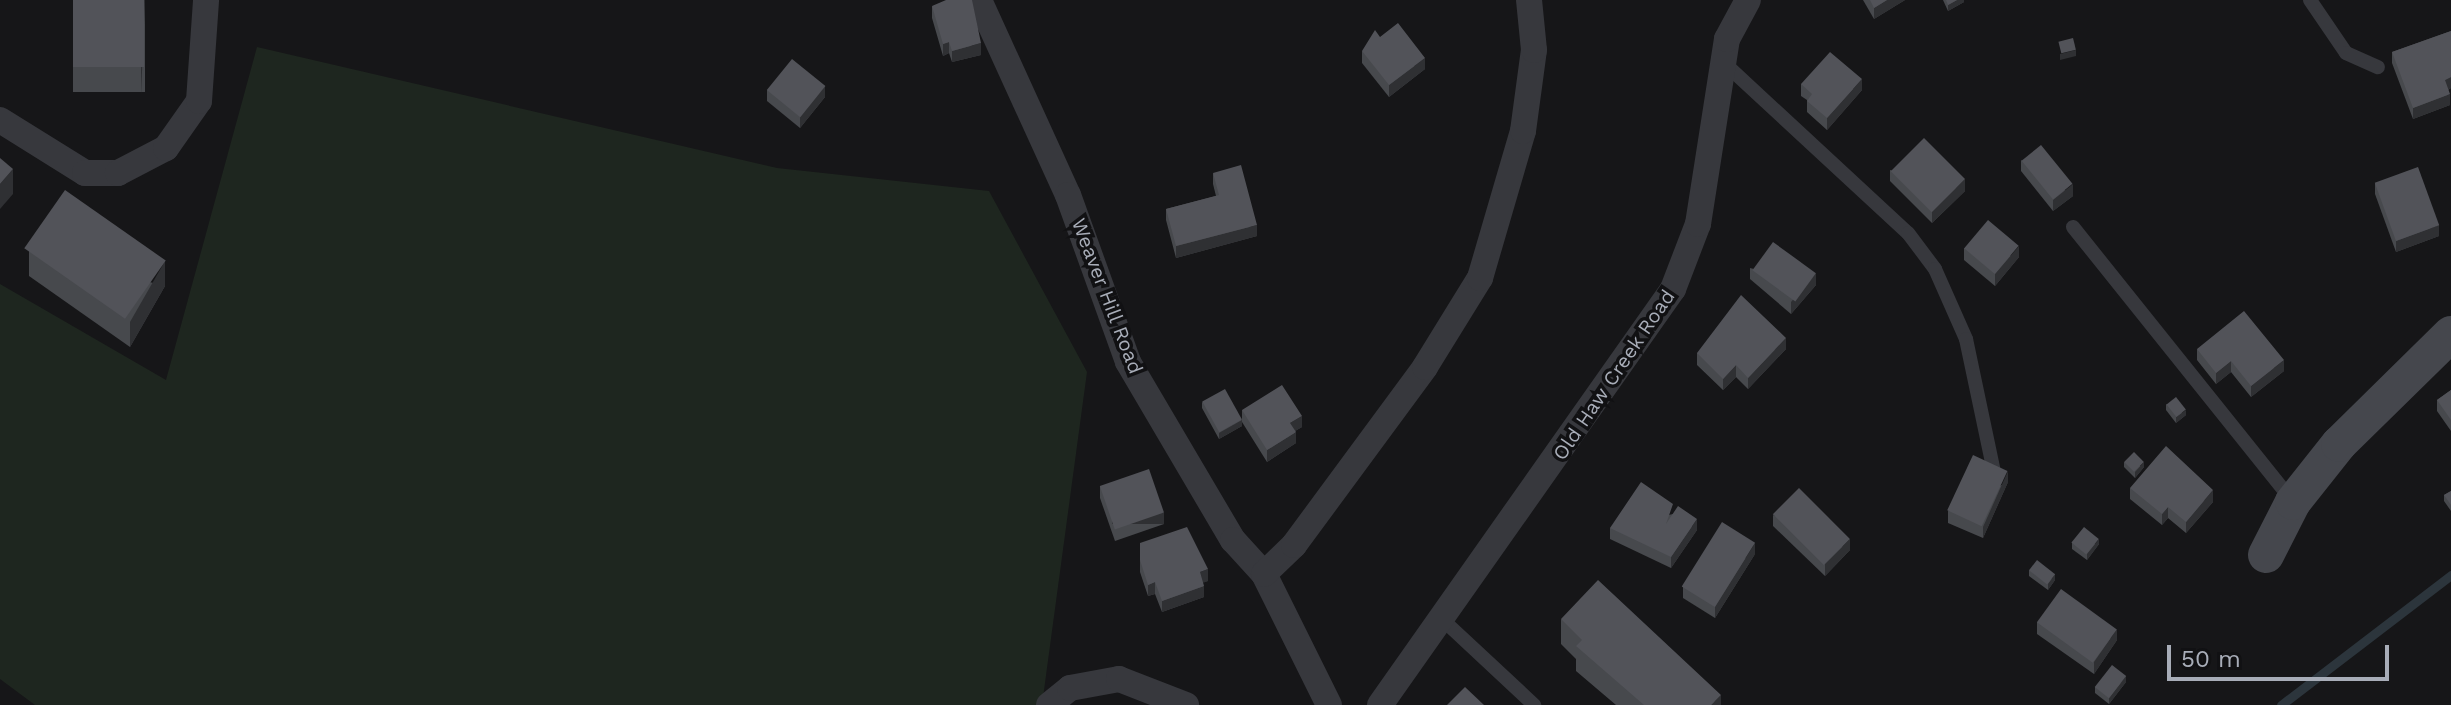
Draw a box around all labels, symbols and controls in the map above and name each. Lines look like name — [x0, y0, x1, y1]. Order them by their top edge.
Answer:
street label: Weaver Hill Road — [1066, 214, 1148, 378]
street label: Old Haw Creek Road — [1548, 285, 1680, 465]
scale bar — [2171, 629, 2393, 679]
text: 50 m — [2181, 645, 2241, 673]

